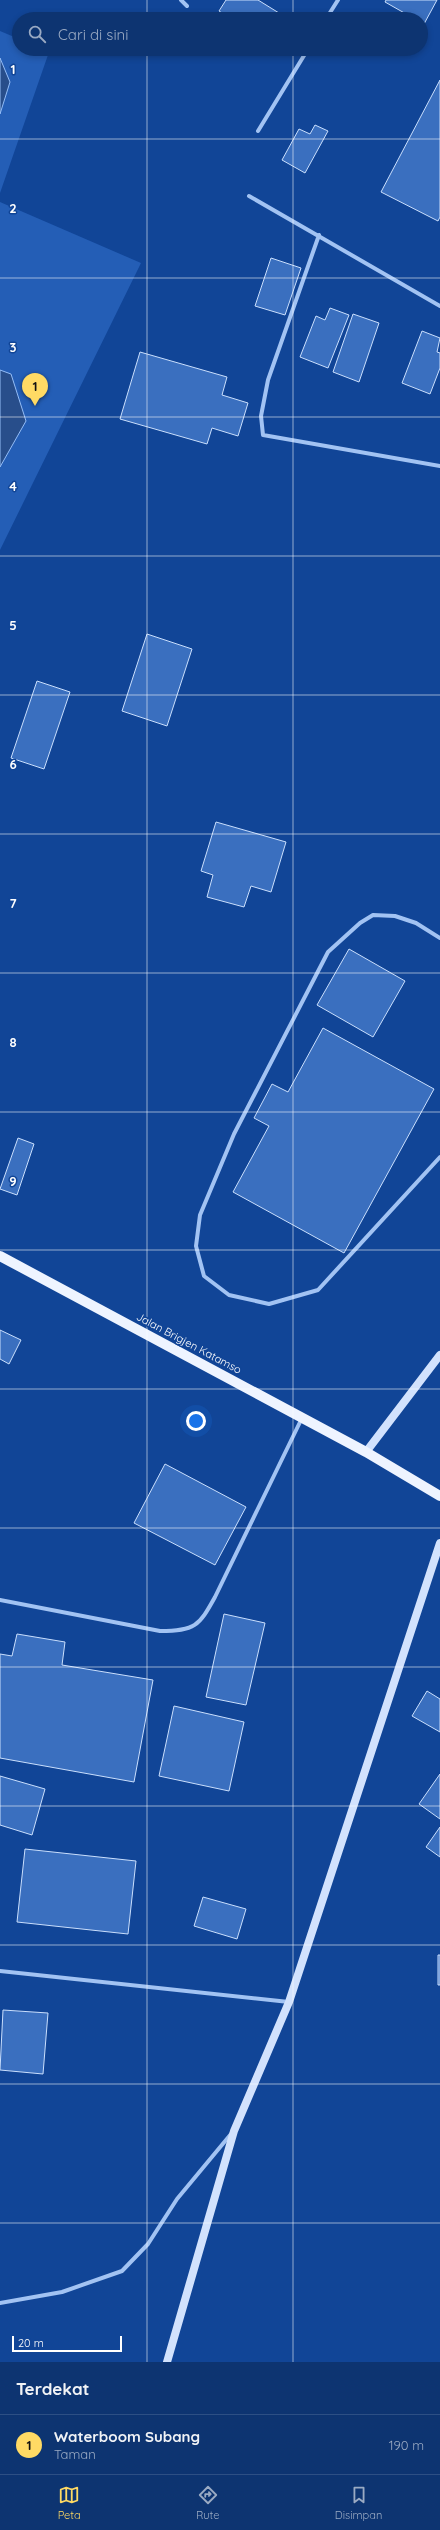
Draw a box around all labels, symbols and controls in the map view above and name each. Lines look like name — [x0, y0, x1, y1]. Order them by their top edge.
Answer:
search box — [12, 12, 428, 56]
icon: search — [26, 23, 48, 45]
text: Cari di sini — [58, 25, 129, 44]
text: 1 — [10, 61, 16, 77]
text: 2 — [9, 200, 17, 216]
text: 3 — [10, 339, 17, 355]
pin: 1 — [22, 373, 48, 406]
text: 4 — [9, 478, 17, 494]
text: 5 — [9, 617, 17, 633]
text: 6 — [9, 756, 17, 772]
text: 7 — [9, 895, 17, 911]
text: 8 — [9, 1034, 17, 1050]
text: 9 — [9, 1173, 17, 1189]
street label: Jalan Brigjen Katamso — [134, 1309, 244, 1377]
your location — [186, 1411, 206, 1431]
scale bar — [12, 2334, 122, 2353]
text: 20 m — [18, 2336, 44, 2350]
text: Terdekat — [16, 2378, 90, 2399]
text: Waterboom Subang — [54, 2427, 200, 2446]
text: 1 — [26, 2437, 32, 2453]
text: 190 m — [389, 2437, 424, 2453]
text: Taman — [54, 2446, 96, 2462]
tab: Peta — [58, 2484, 81, 2522]
tab: Rute — [196, 2484, 219, 2522]
tab: Disimpan — [335, 2484, 382, 2522]

